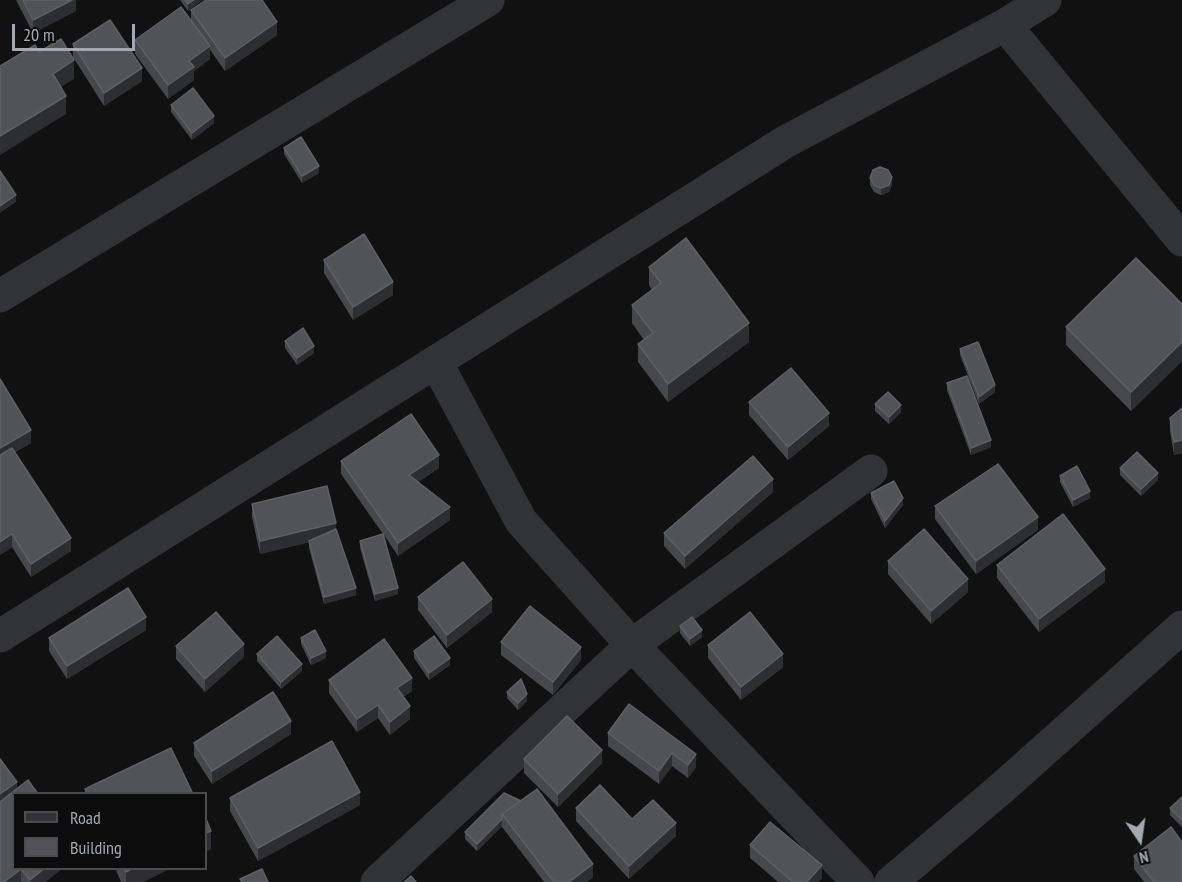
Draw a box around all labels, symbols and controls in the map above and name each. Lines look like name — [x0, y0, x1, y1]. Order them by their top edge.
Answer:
scale bar — [15, 12, 138, 50]
text: 20 m — [23, 23, 55, 46]
legend — [12, 792, 207, 870]
text: Road — [70, 806, 101, 829]
north arrow — [1110, 810, 1170, 870]
text: Building — [70, 836, 122, 859]
text: N — [1138, 847, 1151, 868]

